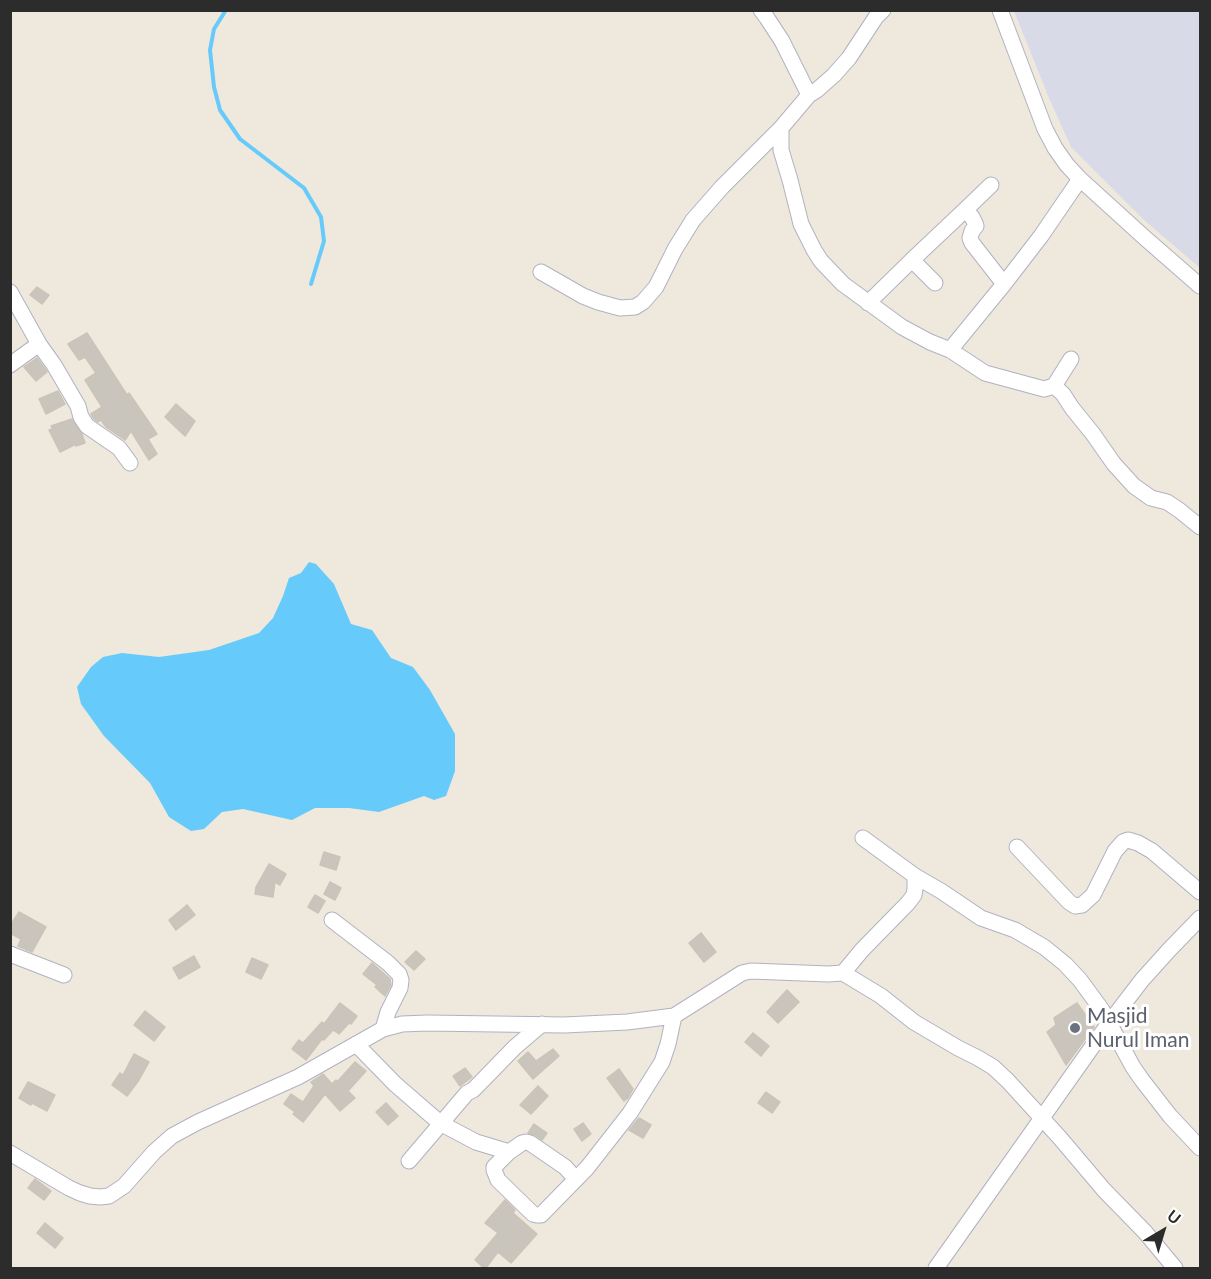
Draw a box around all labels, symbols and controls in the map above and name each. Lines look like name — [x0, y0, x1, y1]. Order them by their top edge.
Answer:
place label: Masjid Nurul Iman — [1087, 1003, 1189, 1053]
marker: Masjid Nurul Iman — [1068, 1021, 1082, 1035]
north arrow — [1133, 1201, 1193, 1261]
text: U — [1164, 1205, 1185, 1228]

